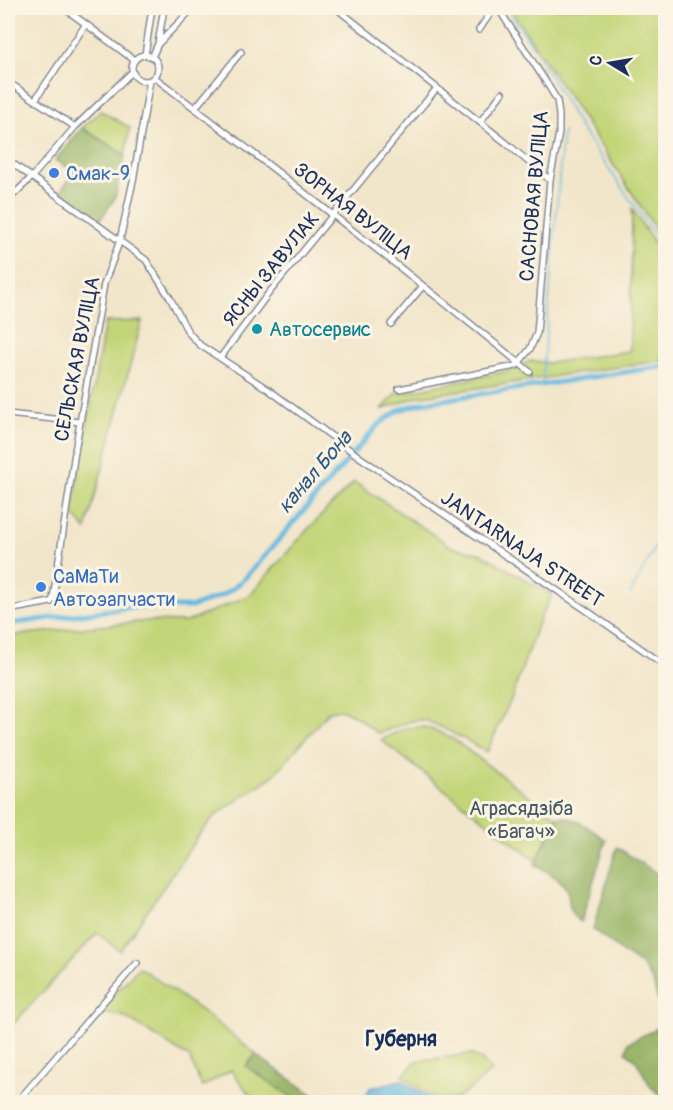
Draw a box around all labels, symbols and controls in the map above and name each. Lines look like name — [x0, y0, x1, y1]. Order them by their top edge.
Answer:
north arrow — [580, 33, 640, 93]
text: С — [585, 53, 607, 67]
street label: САСНОВАЯ ВУЛІЦА — [514, 110, 554, 282]
street label: ЗОРНАЯ ВУЛІЦА — [288, 157, 418, 265]
place label: Смак-9 — [66, 161, 130, 186]
marker: Смак-9 — [47, 166, 61, 180]
street label: ЯСНЫ ЗАВУЛАК — [217, 207, 325, 331]
street label: СЕЛЬСКАЯ ВУЛІЦА — [49, 274, 105, 444]
place label: Автосервис — [269, 317, 371, 342]
marker: Автосервис — [250, 322, 264, 336]
water label: канал Бона — [272, 424, 359, 519]
street label: JANTARNAJA STREET — [436, 485, 608, 613]
place label: СаМаТи Автоэапчасти — [53, 564, 175, 612]
marker: СаМаТи Автоэапчасти — [34, 580, 48, 594]
park label: Аграсядзіба «Багач» — [469, 796, 573, 844]
district label: Губерня — [365, 1026, 437, 1053]

